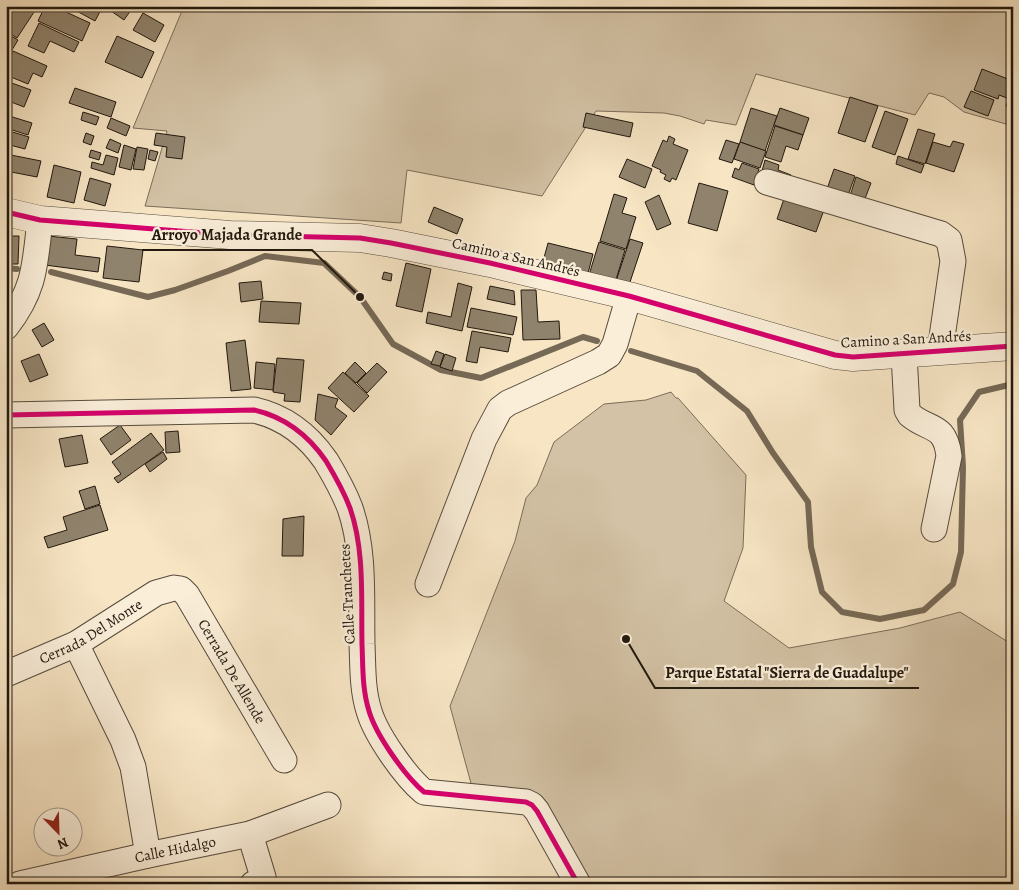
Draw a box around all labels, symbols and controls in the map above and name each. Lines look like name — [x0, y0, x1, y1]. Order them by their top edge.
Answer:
callout: Arroyo Majada Grande — [142, 219, 312, 250]
text: Arroyo Majada Grande — [151, 224, 302, 246]
street label: Camino a San Andrés — [450, 233, 582, 281]
street label: Camino a San Andrés — [840, 326, 972, 352]
street label: Calle Tranchetes — [334, 543, 360, 645]
street label: Cerrada Del Monte — [36, 594, 146, 669]
street label: Cerrada De Allende — [193, 616, 271, 728]
callout: Parque Estatal "Sierra de Guadalupe" — [655, 657, 919, 688]
text: Parque Estatal "Sierra de Guadalupe" — [665, 662, 909, 684]
north arrow — [32, 808, 82, 858]
street label: Calle Hidalgo — [133, 831, 218, 868]
text: N — [54, 833, 71, 854]

